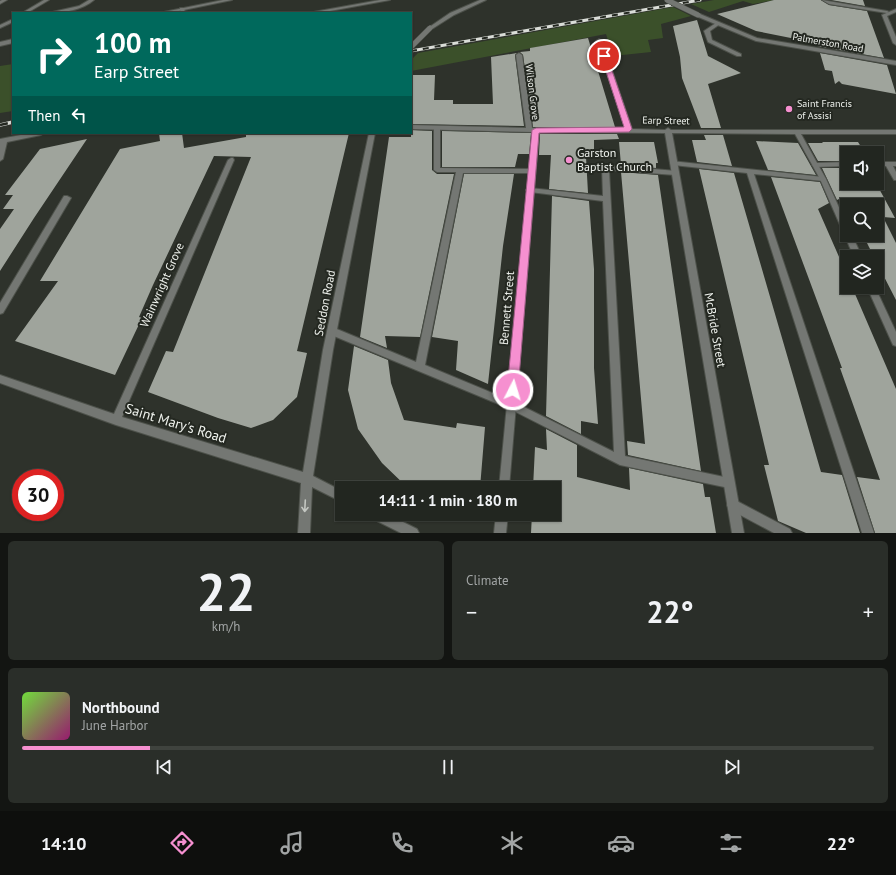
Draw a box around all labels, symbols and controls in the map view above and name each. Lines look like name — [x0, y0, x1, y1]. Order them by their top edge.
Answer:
text: 100 m — [94, 24, 171, 61]
icon: right — [28, 28, 80, 80]
street label: Palmerston Road — [791, 30, 864, 55]
pin — [587, 39, 621, 73]
icon: arrive — [593, 45, 615, 67]
text: Earp Street — [94, 60, 179, 83]
street label: Wilson Grove — [523, 63, 542, 121]
place label: Saint Francis of Assisi — [797, 97, 852, 122]
icon: left — [68, 104, 90, 126]
marker: Saint Francis of Assisi — [784, 104, 794, 114]
text: Then — [28, 106, 60, 125]
street label: Earp Street — [642, 114, 690, 127]
place label: Garston Baptist Church — [577, 145, 652, 174]
map controls — [840, 146, 884, 294]
button: sound — [840, 146, 884, 190]
marker: Garston Baptist Church — [564, 155, 574, 165]
button: search — [840, 198, 884, 242]
street label: Wainwright Grove — [136, 240, 187, 329]
button: layers — [840, 250, 884, 294]
street label: Seddon Road — [311, 269, 338, 337]
street label: Bennett Street — [496, 270, 517, 346]
street label: McBride Street — [702, 291, 729, 368]
position arrow — [492, 369, 534, 411]
street label: Saint Mary's Road — [123, 399, 229, 447]
speed limit sign: 30 — [12, 469, 64, 521]
text: 14:11 · 1 min · 180 m — [379, 491, 517, 510]
one-way arrow — [302, 499, 309, 512]
text: 22 — [197, 558, 255, 625]
text: Climate — [466, 572, 509, 589]
text: 22° — [646, 592, 694, 631]
text: − — [466, 598, 477, 626]
text: + — [863, 598, 874, 626]
text: km/h — [212, 618, 240, 635]
text: Northbound — [82, 698, 159, 717]
text: June Harbor — [82, 717, 148, 734]
icon: previous — [153, 756, 175, 778]
icon: pause — [437, 756, 459, 778]
icon: next — [721, 756, 743, 778]
icon: directions — [168, 829, 196, 857]
icon: music — [278, 829, 306, 857]
icon: phone — [388, 829, 416, 857]
icon: climate — [498, 829, 526, 857]
icon: car — [607, 829, 635, 857]
icon: filters — [717, 829, 745, 857]
text: 14:10 — [41, 832, 87, 855]
text: 22° — [827, 832, 855, 855]

